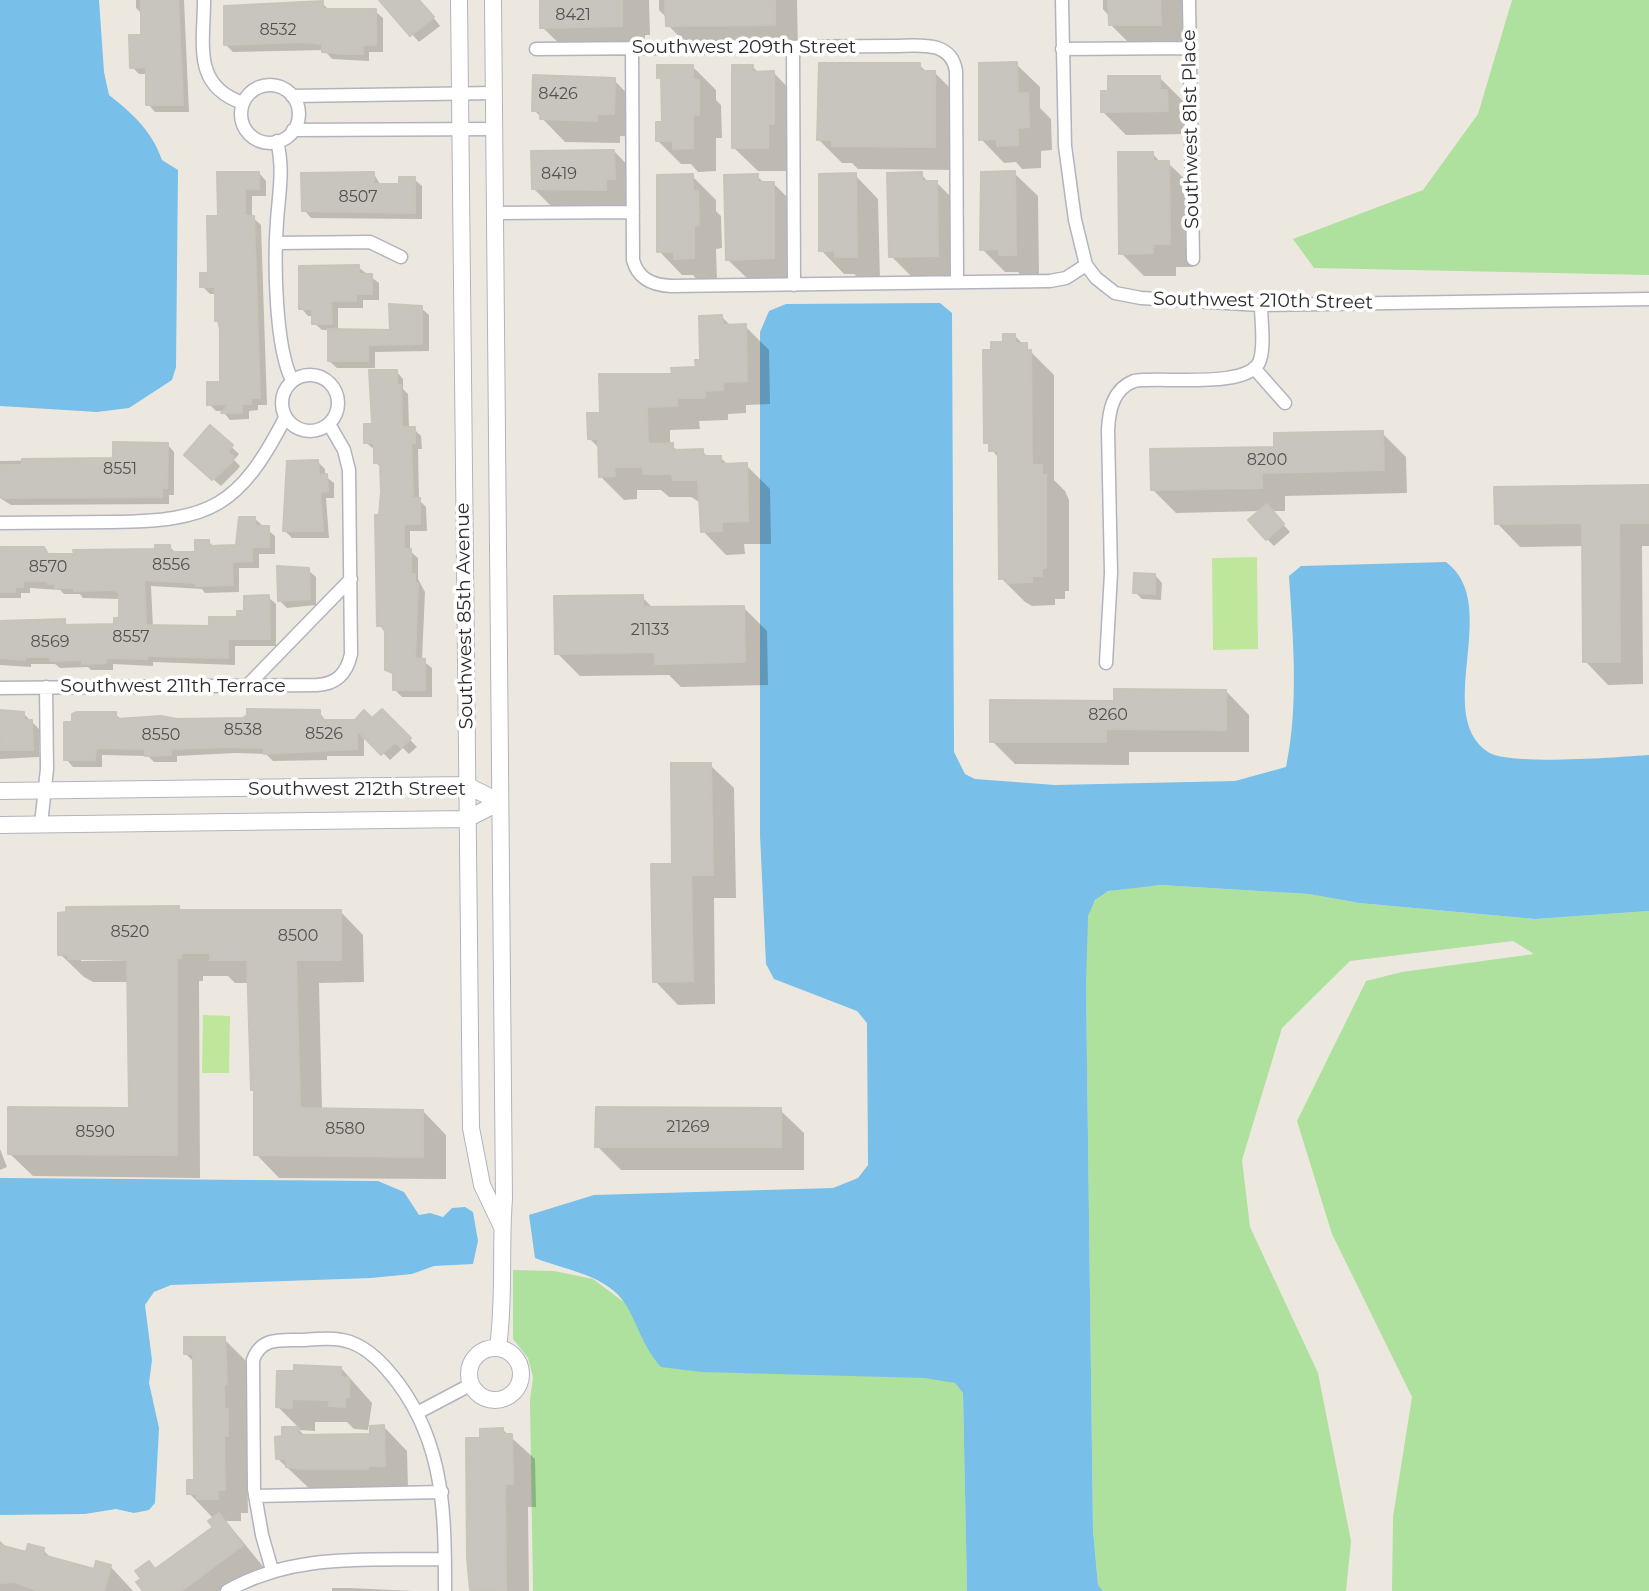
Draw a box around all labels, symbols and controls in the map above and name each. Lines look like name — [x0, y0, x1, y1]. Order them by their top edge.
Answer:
house number: 8421 — [555, 5, 591, 25]
house number: 8532 — [259, 20, 297, 40]
street label: Southwest 81st Place — [1178, 29, 1204, 229]
street label: Southwest 209th Street — [632, 36, 856, 58]
house number: 8426 — [538, 84, 578, 104]
house number: 8419 — [541, 164, 577, 184]
house number: 8507 — [338, 187, 378, 207]
street label: Southwest 210th Street — [1153, 288, 1373, 314]
house number: 8200 — [1247, 450, 1287, 470]
house number: 8551 — [103, 459, 137, 479]
street label: Southwest 85th Avenue — [452, 502, 478, 730]
house number: 8556 — [152, 555, 190, 575]
house number: 8570 — [29, 557, 67, 577]
house number: 21133 — [631, 620, 669, 640]
house number: 8557 — [112, 627, 150, 647]
house number: 8569 — [31, 632, 69, 652]
street label: Southwest 211th Terrace — [60, 675, 286, 697]
house number: 8260 — [1088, 705, 1128, 725]
house number: 8538 — [224, 720, 262, 740]
house number: 8526 — [305, 724, 343, 744]
house number: 8550 — [142, 725, 180, 745]
street label: Southwest 212th Street — [248, 778, 466, 800]
house number: 8520 — [111, 922, 149, 942]
house number: 8500 — [278, 926, 318, 946]
house number: 21269 — [666, 1117, 710, 1137]
house number: 8580 — [325, 1119, 365, 1139]
house number: 8590 — [75, 1122, 115, 1142]

